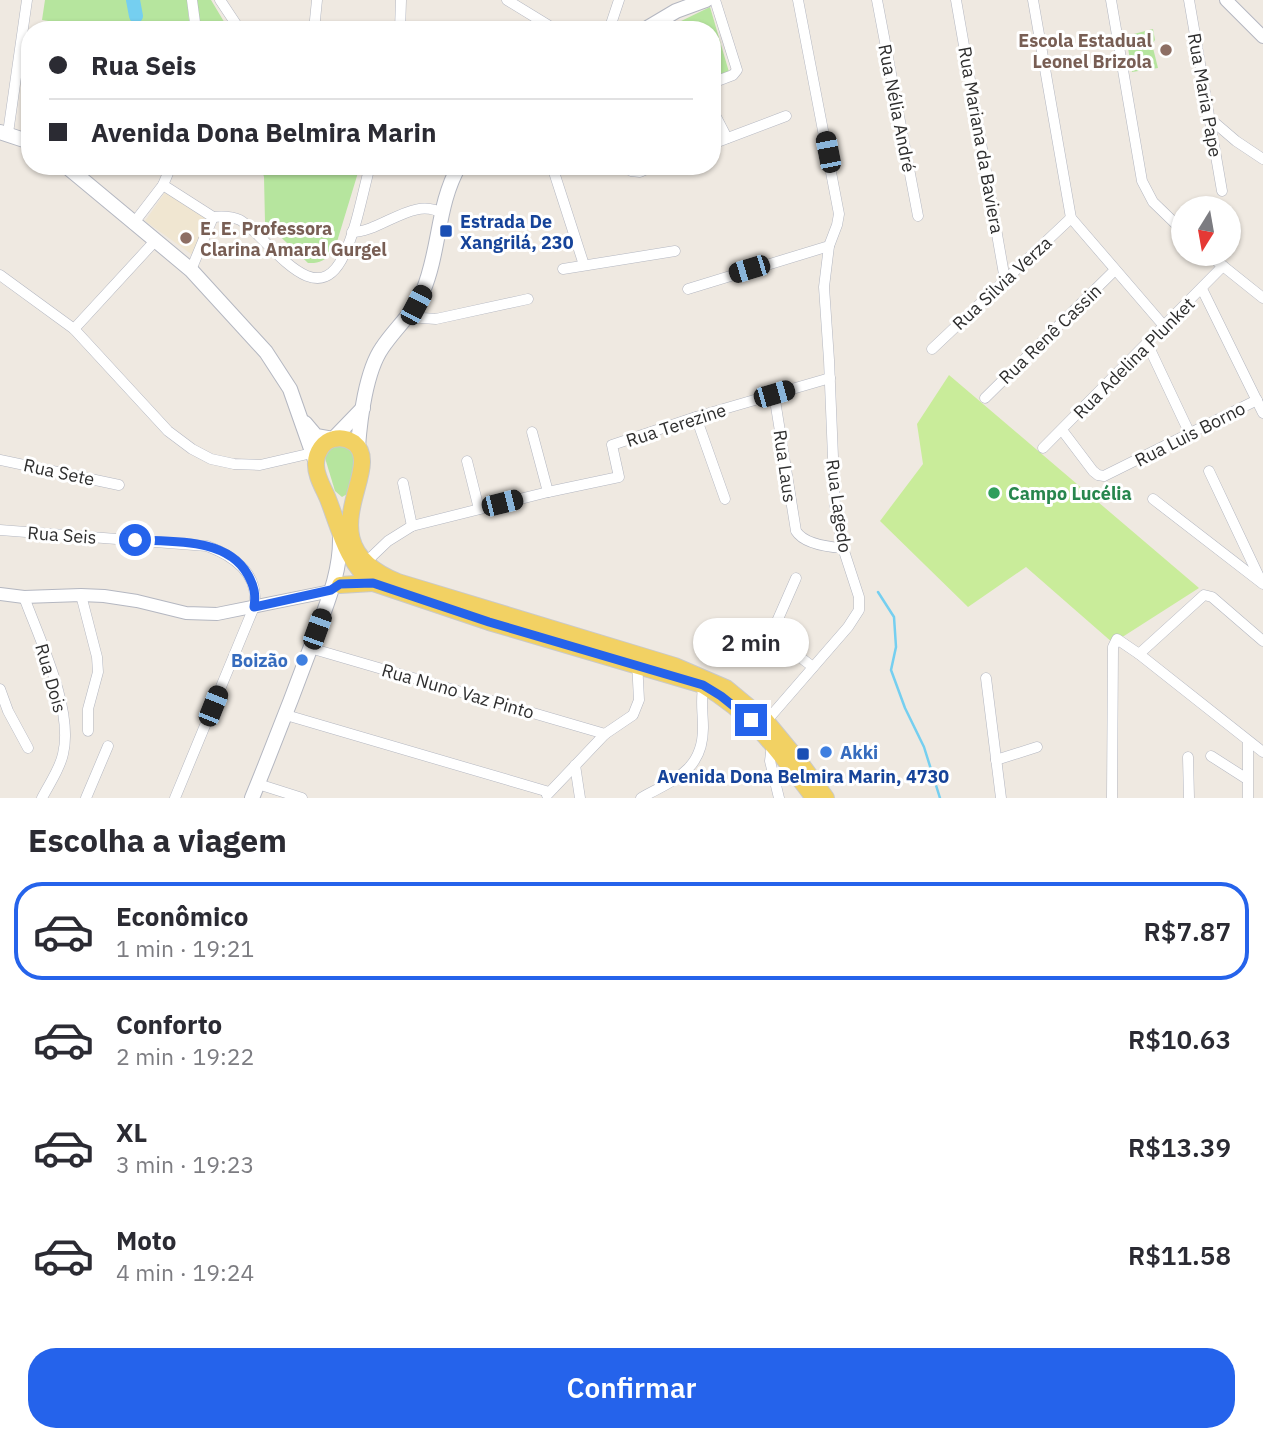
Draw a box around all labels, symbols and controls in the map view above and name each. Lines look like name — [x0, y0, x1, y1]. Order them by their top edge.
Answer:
place label: Escola Estadual Leonel Brizola — [1018, 29, 1153, 73]
street label: Rua Maria Pape — [1183, 31, 1227, 159]
street label: Rua Nélia André — [873, 42, 921, 174]
marker: Escola Estadual Leonel Brizola — [1158, 42, 1174, 58]
street label: Rua Mariana da Baviera — [953, 45, 1009, 236]
text: Rua Seis — [91, 48, 196, 82]
text: Avenida Dona Belmira Marin — [91, 115, 436, 149]
car — [814, 129, 843, 175]
north arrow — [1171, 196, 1241, 266]
map controls — [1171, 196, 1241, 266]
place label: Estrada De Xangrilá, 230 — [460, 210, 574, 254]
place label: E. E. Professora Clarina Amaral Gurgel — [200, 217, 387, 261]
marker: Estrada De Xangrilá, 230 — [438, 223, 454, 239]
marker: E. E. Professora Clarina Amaral Gurgel — [178, 230, 194, 246]
street label: Rua Silvia Verza — [948, 231, 1057, 335]
car — [726, 253, 773, 285]
street label: Rua Renê Cassin — [994, 279, 1106, 389]
car — [397, 282, 436, 328]
street label: Rua Adelina Plunket — [1068, 292, 1200, 424]
car — [751, 378, 798, 410]
street label: Rua Luis Borno — [1131, 396, 1249, 472]
street label: Rua Terezine — [623, 398, 729, 452]
street label: Rua Laus — [769, 428, 801, 504]
street label: Rua Sete — [21, 453, 97, 491]
street label: Rua Lagedo — [821, 458, 857, 554]
place label: Campo Lucélia — [1008, 482, 1132, 505]
marker: Campo Lucélia — [986, 485, 1002, 501]
car — [480, 488, 525, 518]
street label: Rua Seis — [27, 521, 97, 549]
route start — [119, 524, 151, 556]
car — [300, 606, 335, 652]
callout: 2 min — [693, 618, 809, 668]
text: 2 min — [721, 627, 781, 657]
street label: Rua Dois — [30, 641, 72, 715]
place label: Boizão — [231, 649, 288, 672]
marker: Boizão — [294, 652, 310, 668]
street label: Rua Nuno Vaz Pinto — [379, 658, 537, 724]
car — [196, 683, 231, 729]
route end — [735, 704, 767, 736]
place label: Akki — [840, 741, 878, 764]
marker: Akki — [818, 744, 834, 760]
marker: Avenida Dona Belmira Marin, 4730 — [795, 746, 811, 762]
place label: Avenida Dona Belmira Marin, 4730 — [657, 765, 949, 788]
text: Escolha a viagem — [28, 819, 287, 861]
text: Econômico — [116, 899, 248, 933]
icon: car — [32, 900, 95, 963]
text: R$7.87 — [1144, 914, 1231, 948]
text: 1 min · 19:21 — [116, 933, 254, 963]
text: Conforto — [116, 1007, 222, 1041]
icon: car — [32, 1008, 95, 1071]
text: R$10.63 — [1128, 1022, 1231, 1056]
text: 2 min · 19:22 — [116, 1041, 254, 1071]
text: XL — [116, 1115, 147, 1149]
icon: car — [32, 1116, 95, 1179]
text: R$13.39 — [1128, 1130, 1231, 1164]
text: 3 min · 19:23 — [116, 1149, 254, 1179]
text: Moto — [116, 1223, 176, 1257]
icon: car — [32, 1224, 95, 1287]
text: R$11.58 — [1128, 1238, 1231, 1272]
text: 4 min · 19:24 — [116, 1257, 254, 1287]
button: Confirmar — [28, 1348, 1235, 1428]

